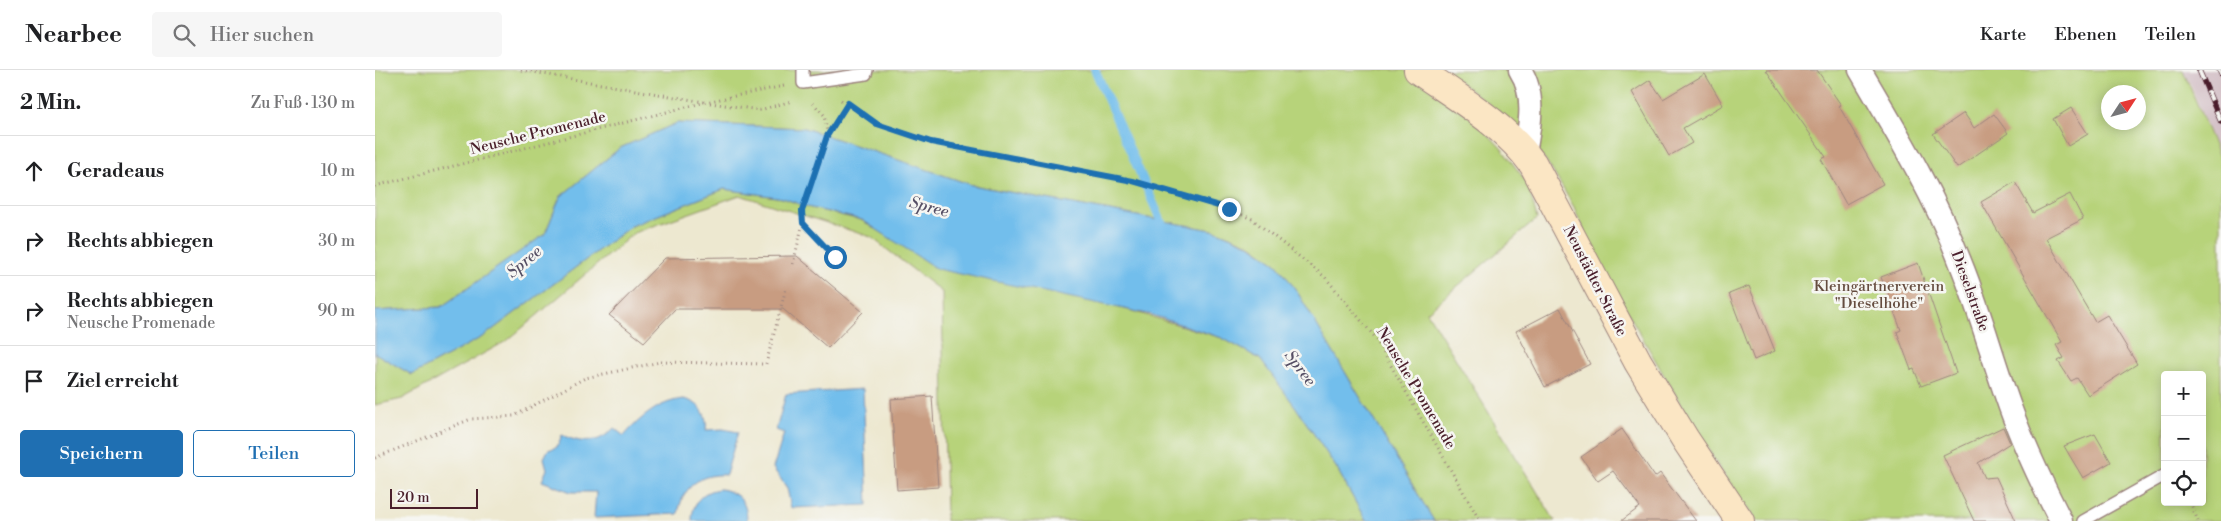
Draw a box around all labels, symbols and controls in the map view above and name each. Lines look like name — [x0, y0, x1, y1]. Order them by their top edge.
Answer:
search box — [152, 12, 502, 57]
text: Nearbee — [25, 20, 122, 50]
icon: search — [170, 21, 198, 49]
text: Hier suchen — [210, 23, 314, 47]
text: Karte — [1980, 23, 2026, 46]
text: Ebenen — [2054, 23, 2117, 46]
text: Teilen — [2145, 23, 2196, 46]
north arrow — [2101, 85, 2146, 130]
text: 2 Min. — [20, 90, 81, 116]
text: Zu Fuß · 130 m — [251, 93, 355, 113]
street label: Neusche Promenade — [468, 107, 608, 159]
icon: ahead — [20, 157, 48, 185]
text: Geradeaus — [67, 159, 164, 183]
text: 10 m — [321, 161, 355, 181]
water label: Spree — [907, 192, 951, 222]
route end — [1218, 198, 1241, 221]
street label: Neustädter Straße — [1559, 222, 1631, 340]
icon: right — [20, 227, 48, 255]
text: Rechts abbiegen — [67, 229, 213, 253]
text: 30 m — [318, 231, 355, 251]
water label: Spree — [502, 241, 546, 282]
route start — [824, 246, 847, 269]
street label: Dieselstraße — [1947, 248, 1993, 334]
park label: Kleingärtnerverein "Dieselhöhe" — [1814, 277, 1944, 313]
text: Rechts abbiegen — [67, 289, 213, 313]
icon: right — [20, 297, 48, 325]
text: 90 m — [317, 301, 355, 321]
text: Neusche Promenade — [67, 313, 215, 333]
street label: Neusche Promenade — [1372, 324, 1460, 452]
water label: Spree — [1280, 346, 1320, 390]
icon: arrive — [20, 367, 48, 395]
text: Ziel erreicht — [67, 369, 178, 393]
map controls — [2161, 371, 2206, 506]
button: + — [2161, 371, 2206, 416]
button: − — [2161, 416, 2206, 461]
button: Speichern — [20, 430, 183, 477]
button: Teilen — [193, 430, 355, 477]
button: locate — [2161, 461, 2206, 506]
scale bar — [390, 486, 477, 509]
text: 20 m — [397, 489, 429, 507]

